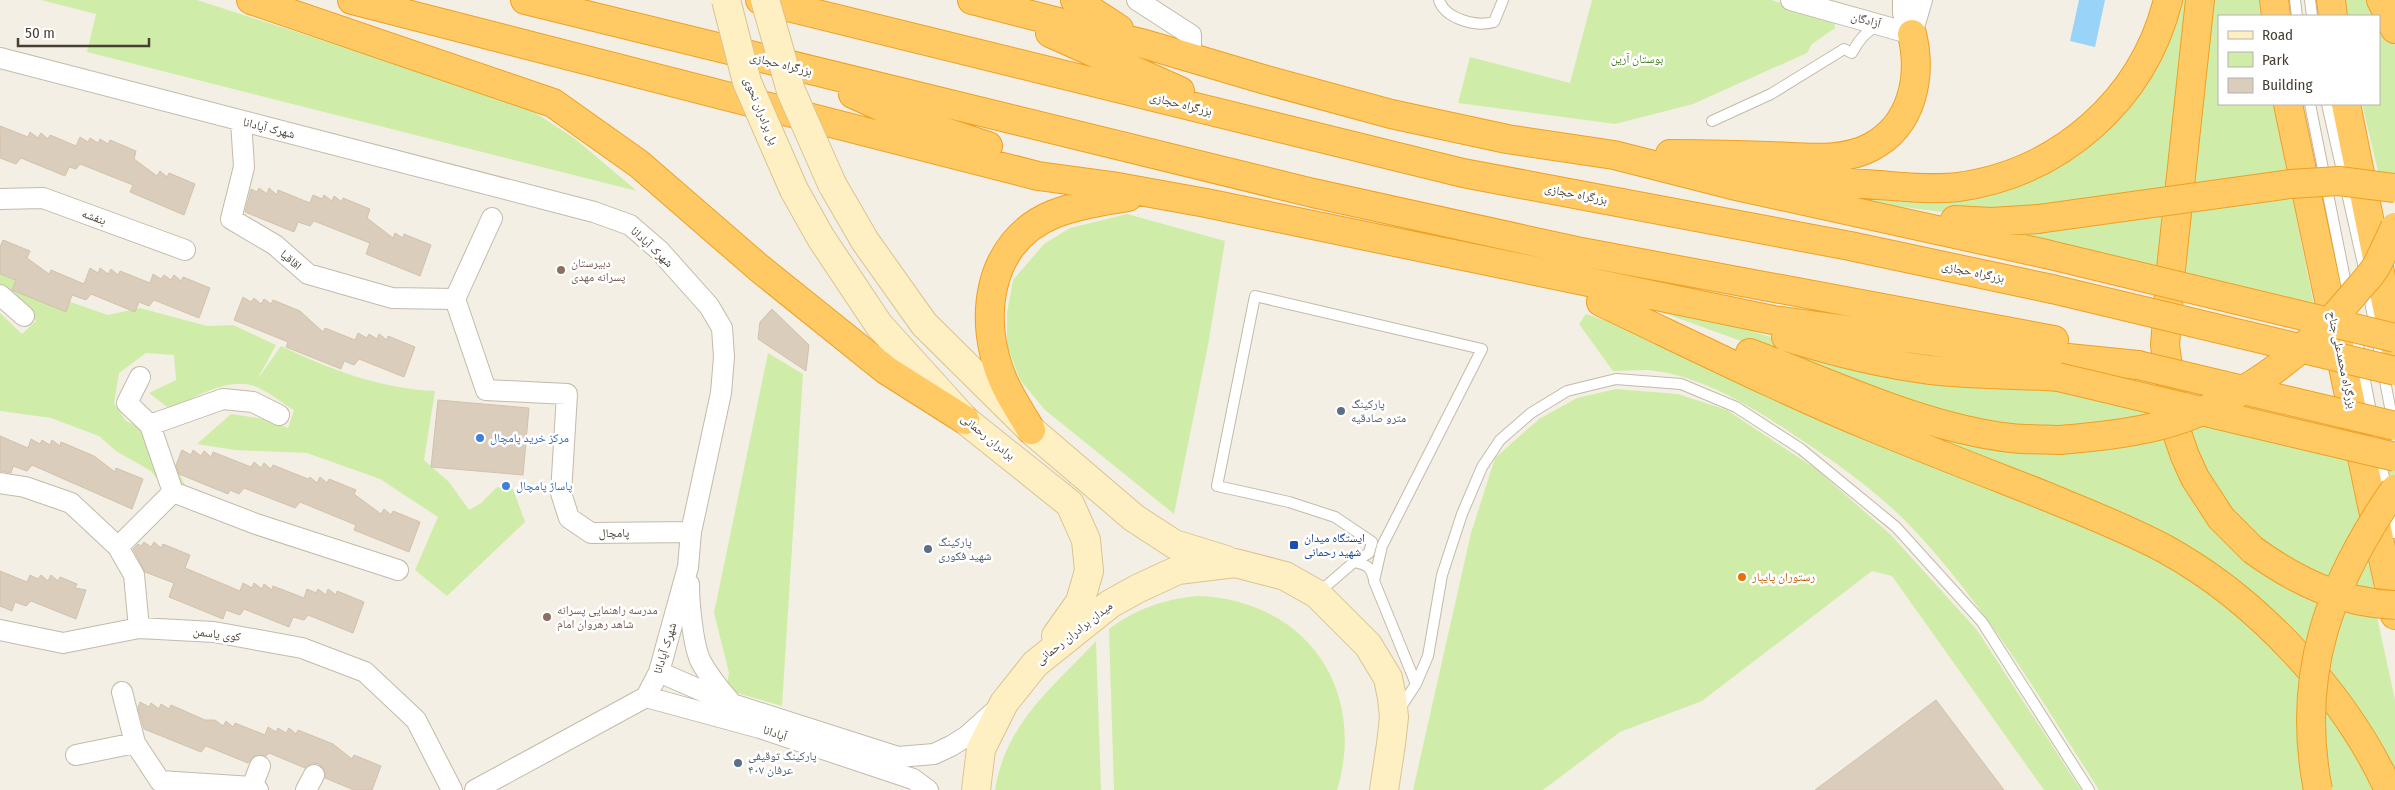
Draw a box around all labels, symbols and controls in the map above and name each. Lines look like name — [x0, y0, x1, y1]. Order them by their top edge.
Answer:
street label: آزادگان — [1850, 9, 1883, 31]
scale bar — [18, 15, 149, 47]
legend — [2218, 15, 2380, 105]
text: 50 m — [25, 24, 55, 42]
text: Road — [2262, 26, 2293, 44]
street label: بزرگراه حجازی — [748, 49, 814, 79]
text: Park — [2262, 51, 2289, 69]
park label: بوستان آرین — [1611, 52, 1663, 66]
street label: پل برادران نحوی — [741, 75, 781, 147]
text: Building — [2262, 76, 2313, 94]
street label: بزرگراه حجازی — [1148, 89, 1214, 119]
street label: شهرک آپادانا — [242, 115, 296, 141]
street label: بزرگراه حجازی — [1543, 181, 1609, 207]
street label: بنفشه — [80, 206, 108, 228]
street label: شهرک آپادانا — [628, 224, 676, 270]
street label: اقاقیا — [277, 247, 304, 273]
place label: دبیرستان پسرانه مهدی — [571, 256, 626, 284]
street label: بزرگراه حجازی — [1940, 259, 2006, 286]
marker: دبیرستان پسرانه مهدی — [555, 264, 567, 276]
street label: بزرگراه محمدعلی جناح — [2324, 310, 2359, 410]
place label: پارکینگ مترو صادقیه — [1351, 397, 1406, 425]
marker: پارکینگ مترو صادقیه — [1335, 405, 1347, 417]
street label: برادران رحمانی — [958, 411, 1018, 463]
place label: مرکز خرید پامچال — [490, 431, 569, 445]
marker: مرکز خرید پامچال — [474, 432, 486, 444]
place label: پاساژ پامچال — [516, 479, 573, 493]
marker: پاساژ پامچال — [500, 480, 512, 492]
street label: پامچال — [598, 526, 630, 540]
place label: ایستگاه میدان شهید رحمانی — [1304, 531, 1365, 559]
place label: پارکینگ شهید فکوری — [938, 535, 992, 563]
marker: ایستگاه میدان شهید رحمانی — [1288, 539, 1300, 551]
marker: پارکینگ شهید فکوری — [922, 543, 934, 555]
place label: رستوران پایپار — [1751, 570, 1815, 584]
marker: رستوران پایپار — [1736, 571, 1748, 583]
street label: میدان برادران رحمانی — [1033, 599, 1115, 668]
place label: مدرسه راهنمایی پسرانه شاهد رهروان امام — [557, 603, 658, 632]
marker: مدرسه راهنمایی پسرانه شاهد رهروان امام — [541, 611, 553, 623]
street label: شهرک آپادانا — [651, 621, 680, 675]
street label: کوی یاسمن — [192, 624, 242, 644]
street label: آپادانا — [761, 723, 790, 744]
place label: پارکینگ توقیفی عرفان ۴۰۷ — [748, 749, 817, 777]
marker: پارکینگ توقیفی عرفان ۴۰۷ — [732, 757, 744, 769]

